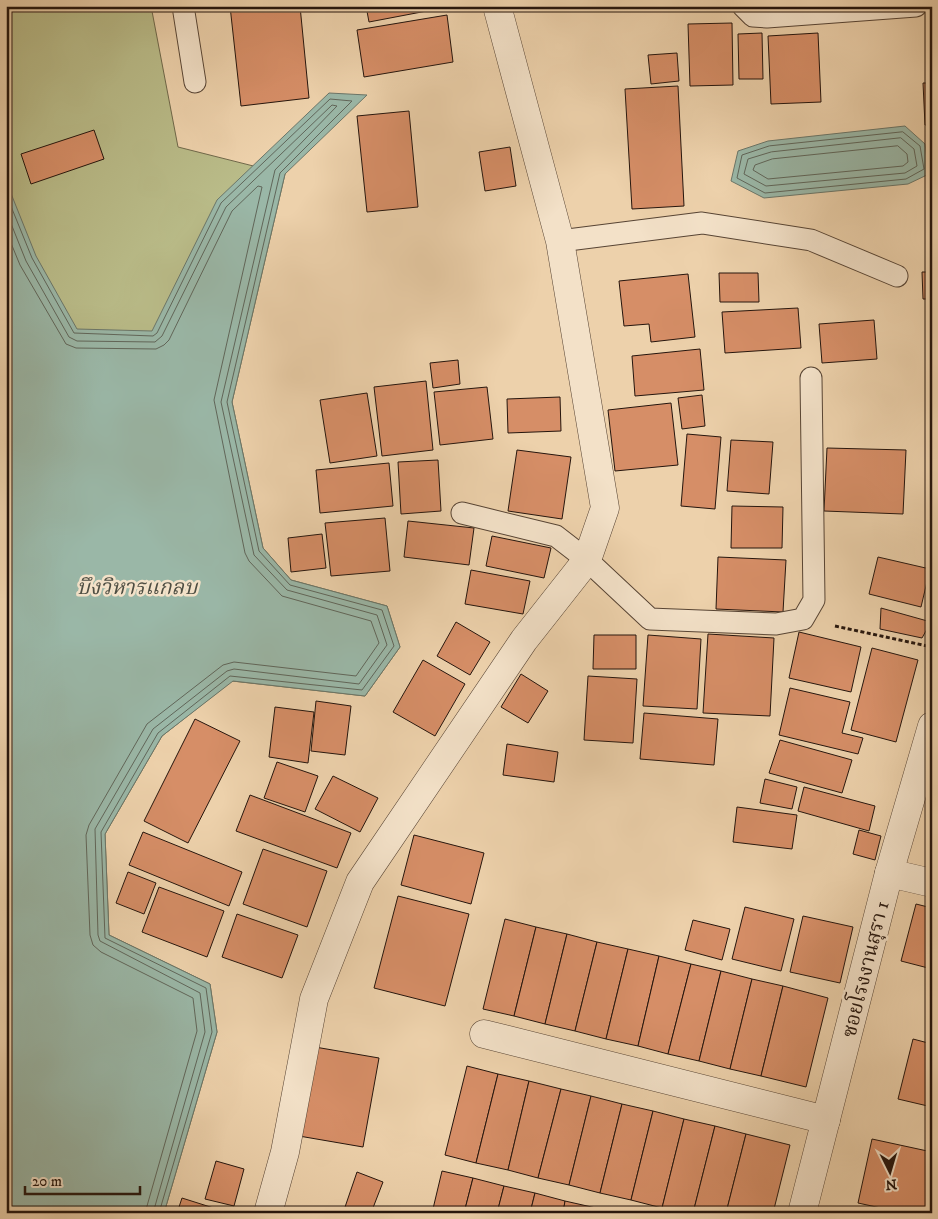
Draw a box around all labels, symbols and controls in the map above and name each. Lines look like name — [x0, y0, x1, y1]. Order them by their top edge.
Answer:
water label: บึงวิหารแกลบ — [77, 575, 199, 601]
street label: ซอยโรงงานสุรา 1 — [834, 898, 896, 1040]
north arrow — [866, 1146, 916, 1196]
scale bar — [25, 1164, 140, 1196]
text: 20 m — [32, 1172, 62, 1191]
text: N — [884, 1174, 898, 1193]

